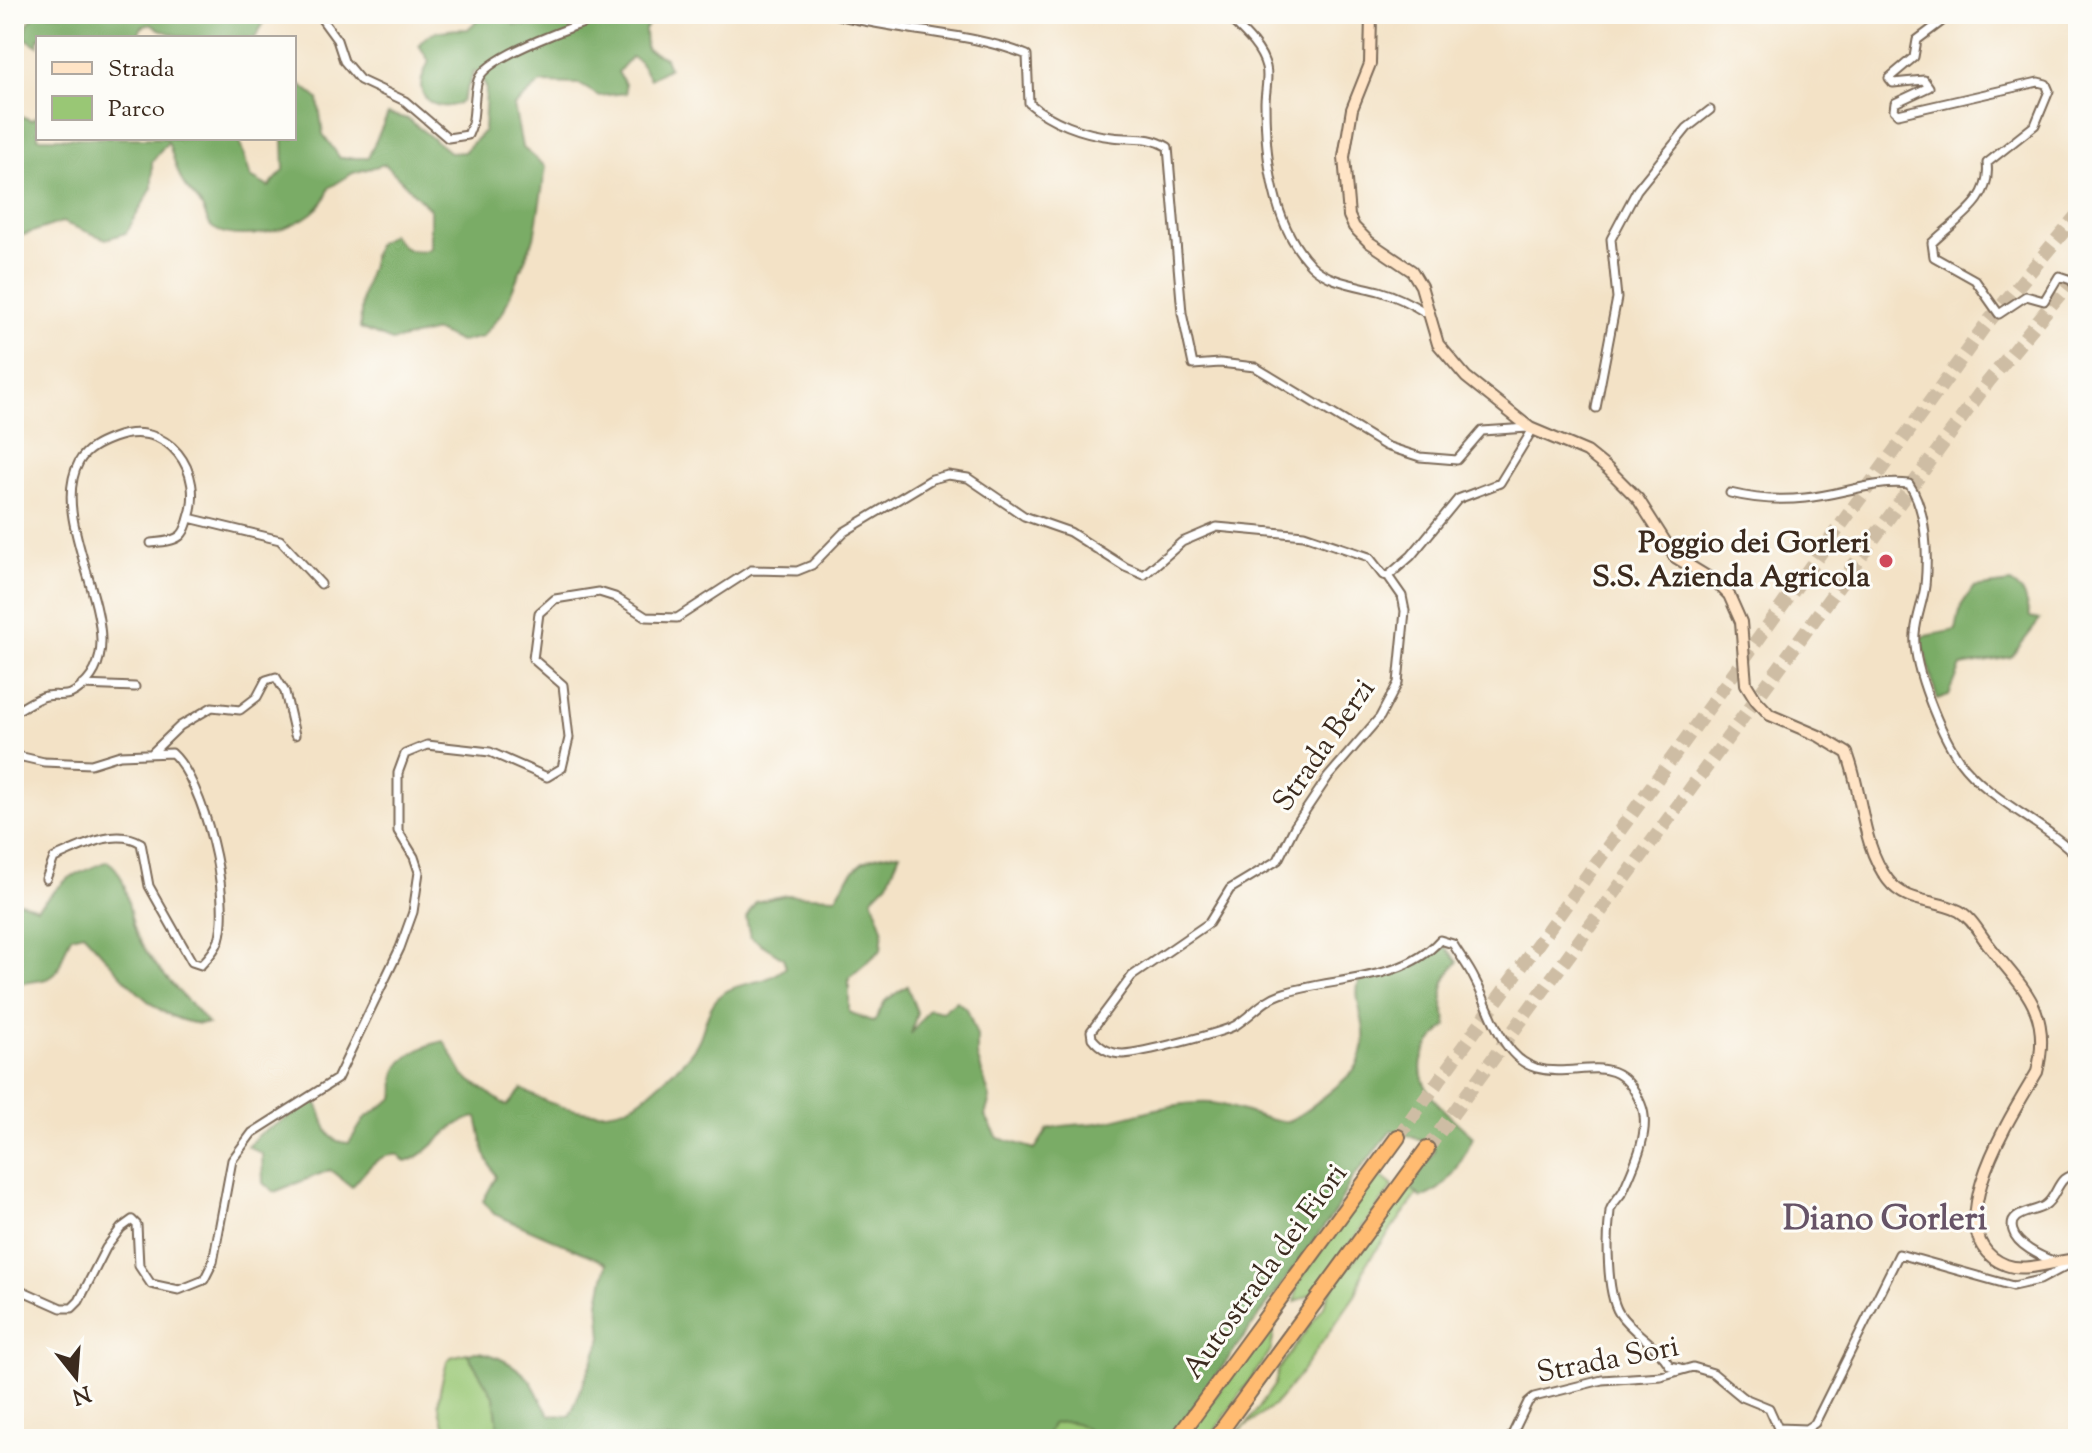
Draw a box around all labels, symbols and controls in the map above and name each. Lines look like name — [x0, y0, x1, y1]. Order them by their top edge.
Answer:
legend — [36, 36, 296, 140]
text: Strada — [108, 53, 175, 87]
text: Parco — [108, 93, 165, 127]
place label: Poggio dei Gorleri S.S. Azienda Agricola — [1592, 523, 1870, 600]
marker: Poggio dei Gorleri S.S. Azienda Agricola — [1877, 552, 1895, 570]
street label: Strada Berzi — [1263, 671, 1387, 821]
street label: Autostrada dei Fiori — [1173, 1155, 1359, 1389]
district label: Diano Gorleri — [1783, 1196, 1987, 1245]
street label: Strada Sori — [1533, 1326, 1683, 1396]
north arrow — [36, 1337, 116, 1417]
text: N — [67, 1375, 94, 1411]

